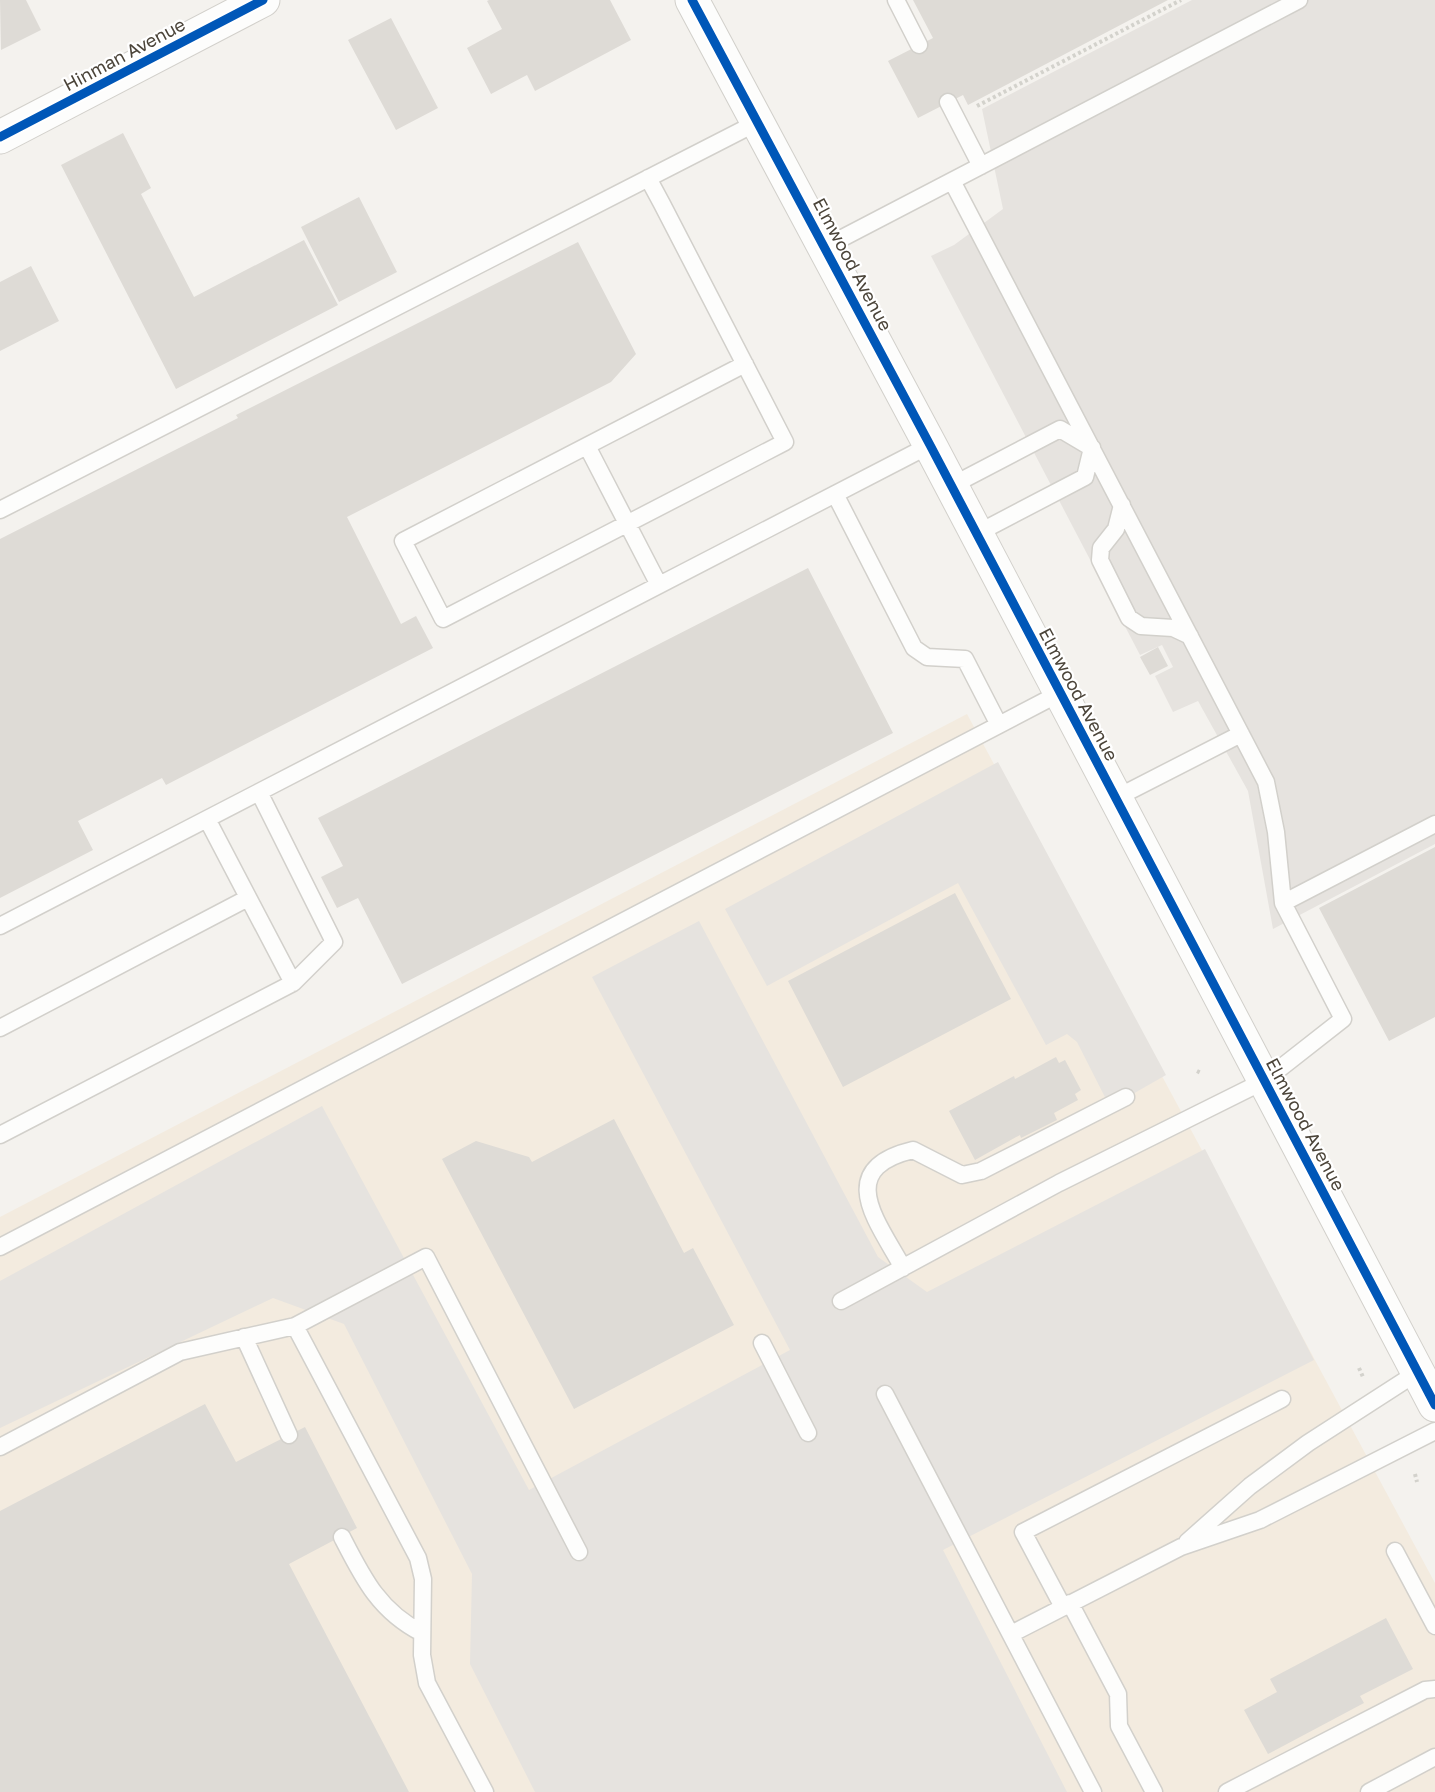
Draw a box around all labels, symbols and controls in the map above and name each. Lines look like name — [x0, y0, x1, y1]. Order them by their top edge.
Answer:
street label: Hinman Avenue — [59, 13, 189, 95]
street label: Elmwood Avenue — [809, 194, 897, 334]
street label: Elmwood Avenue — [1035, 624, 1123, 764]
street label: Elmwood Avenue — [1262, 1054, 1350, 1194]

